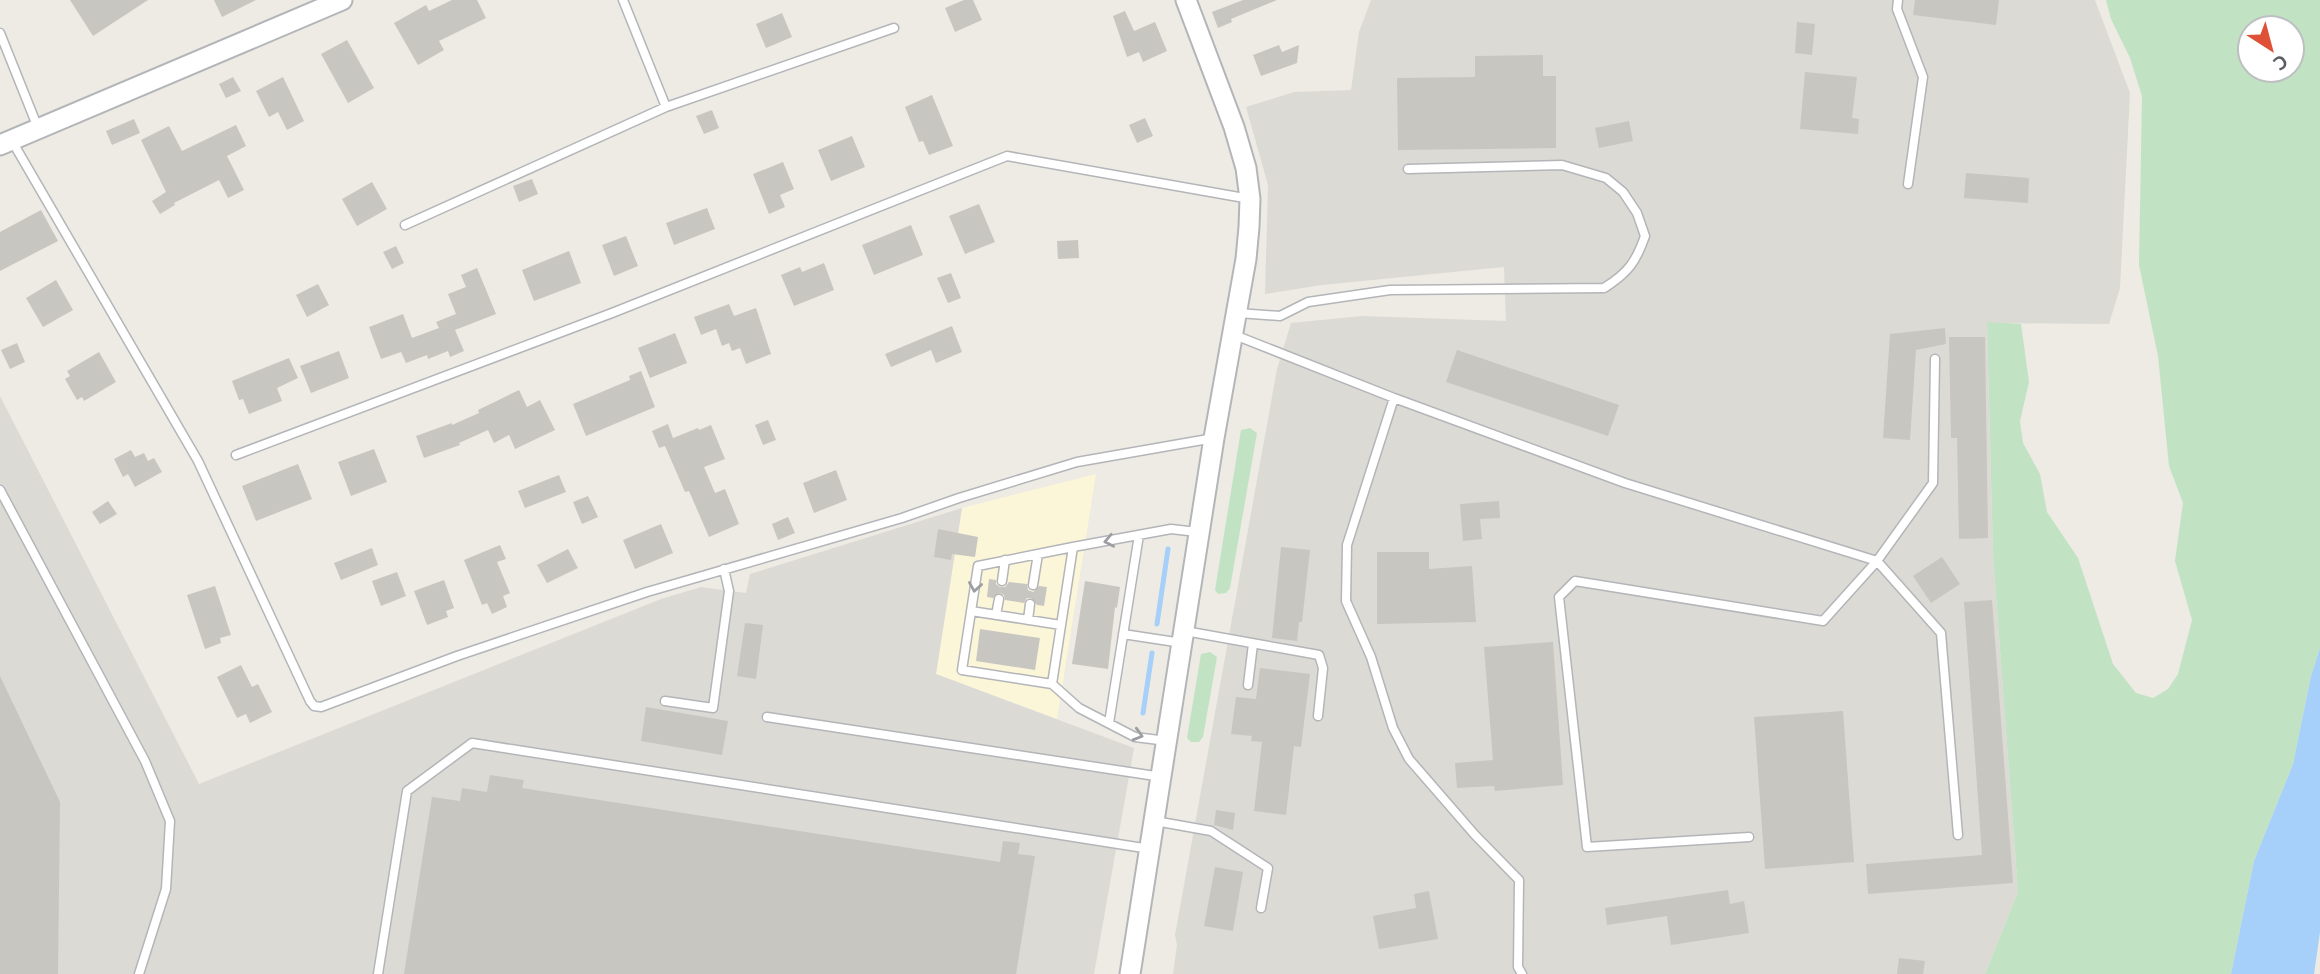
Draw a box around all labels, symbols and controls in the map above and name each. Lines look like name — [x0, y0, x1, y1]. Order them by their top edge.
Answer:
north arrow — [2236, 14, 2306, 84]
text: С — [2270, 50, 2292, 75]
one-way arrow — [1103, 532, 1115, 547]
one-way arrow — [968, 581, 983, 592]
one-way arrow — [1131, 727, 1143, 742]

